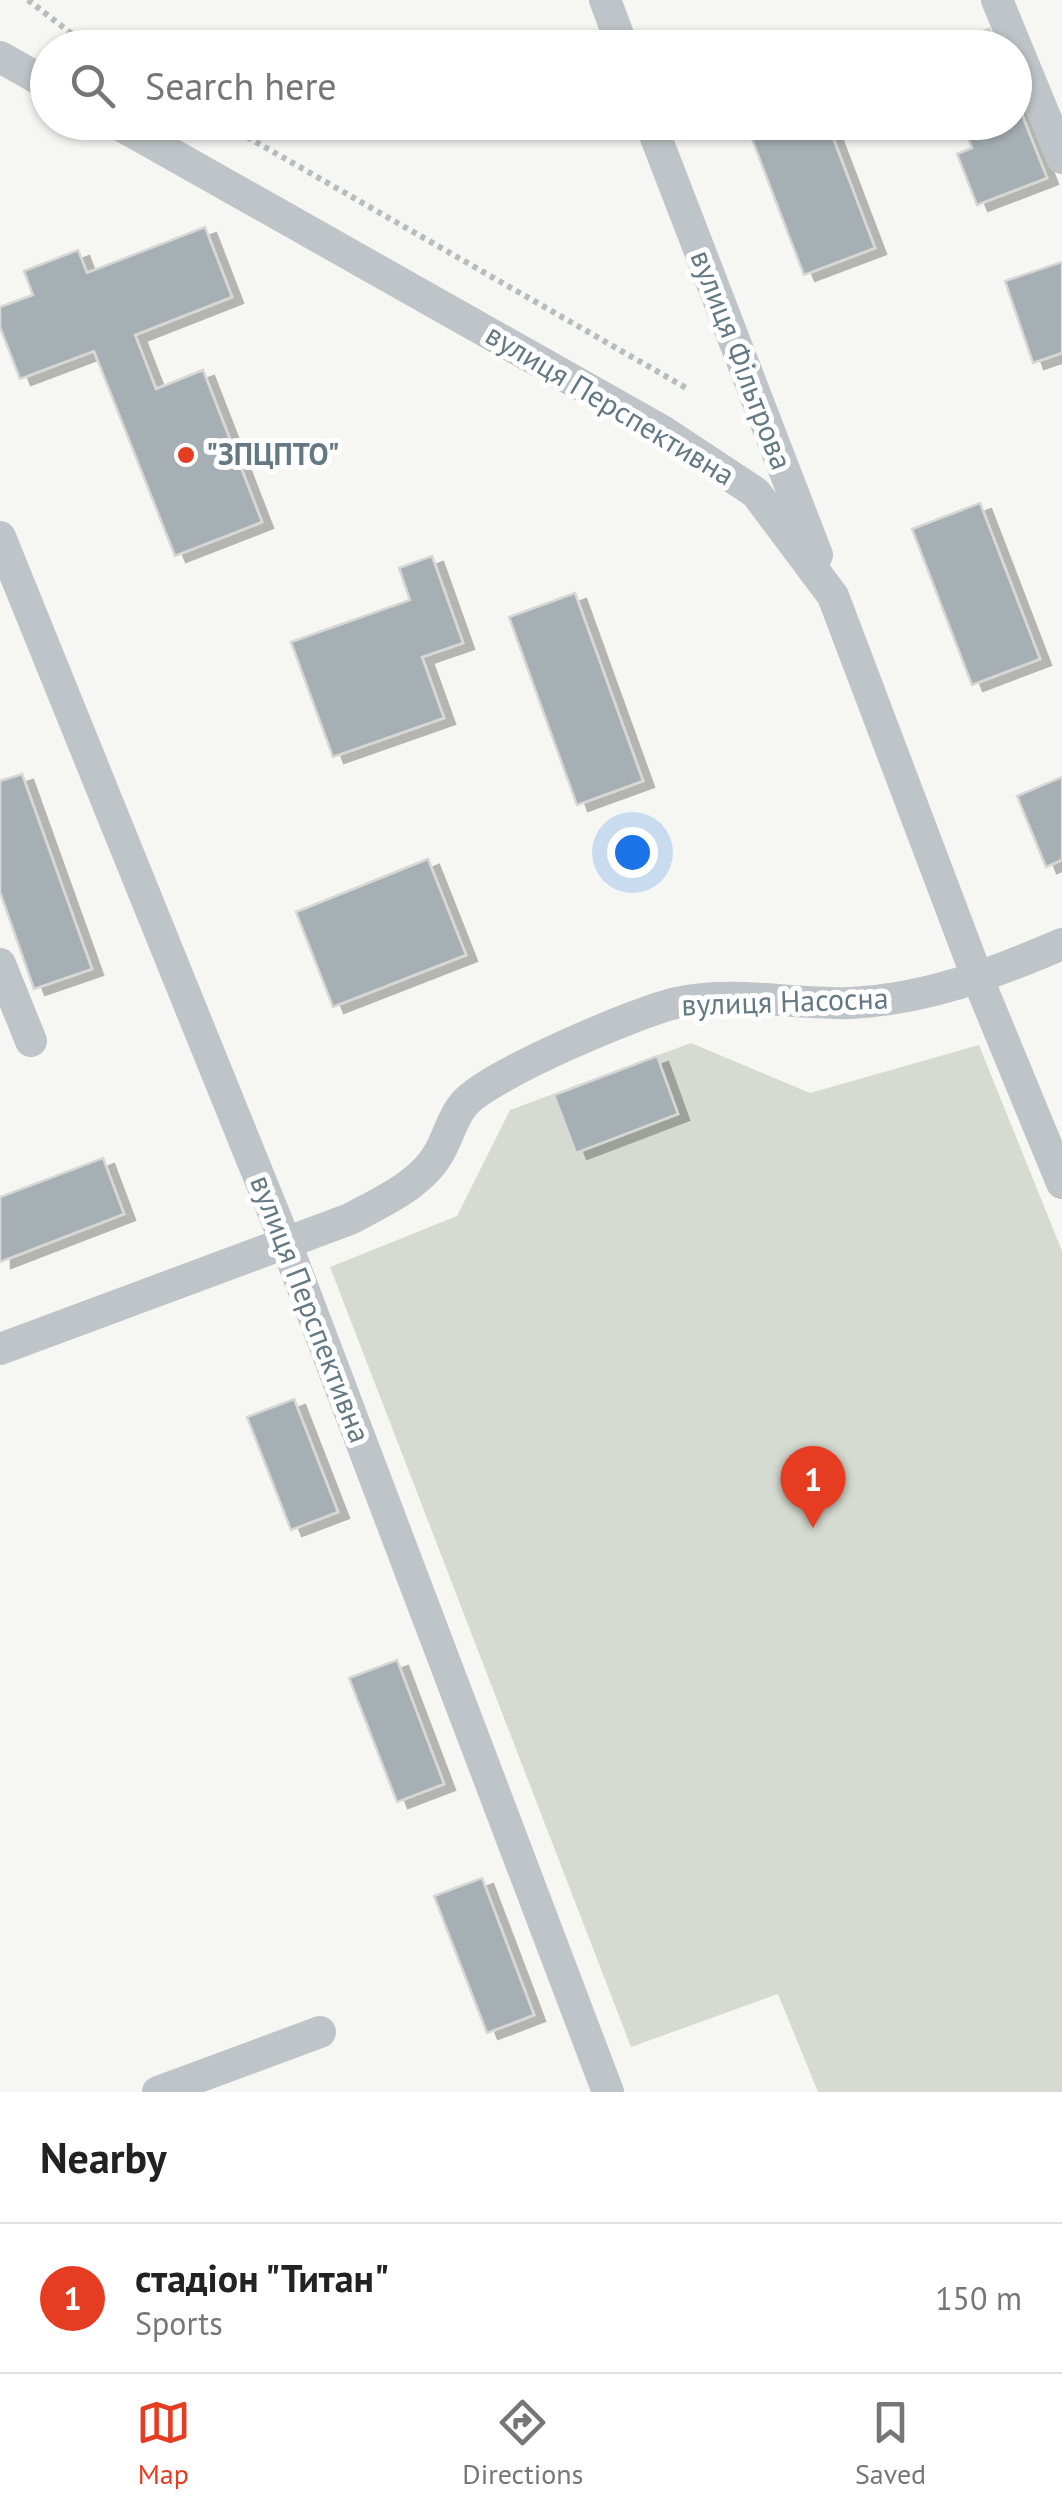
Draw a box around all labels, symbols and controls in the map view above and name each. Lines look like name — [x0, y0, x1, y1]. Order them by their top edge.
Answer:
search box — [30, 30, 1032, 140]
icon: search — [65, 58, 120, 113]
text: Search here — [145, 61, 337, 110]
street label: вулиця Фільтрова — [683, 244, 802, 475]
street label: вулиця Перспективна — [479, 314, 742, 493]
place label: "ЗПЦПТО" — [206, 434, 340, 473]
marker: "ЗПЦПТО" — [175, 444, 197, 466]
your location — [607, 827, 658, 878]
street label: вулиця Насосна — [681, 977, 889, 1024]
street label: вулиця Перспективна — [242, 1169, 380, 1448]
pin: 1 — [780, 1446, 846, 1528]
text: Nearby — [40, 2130, 167, 2185]
text: стадіон "Титан" — [135, 2253, 389, 2302]
text: 1 — [63, 2277, 82, 2319]
text: 150 m — [935, 2277, 1022, 2319]
text: Sports — [135, 2302, 223, 2344]
tab: Map — [136, 2395, 191, 2492]
tab: Directions — [462, 2395, 583, 2492]
tab: Saved — [855, 2395, 926, 2492]

